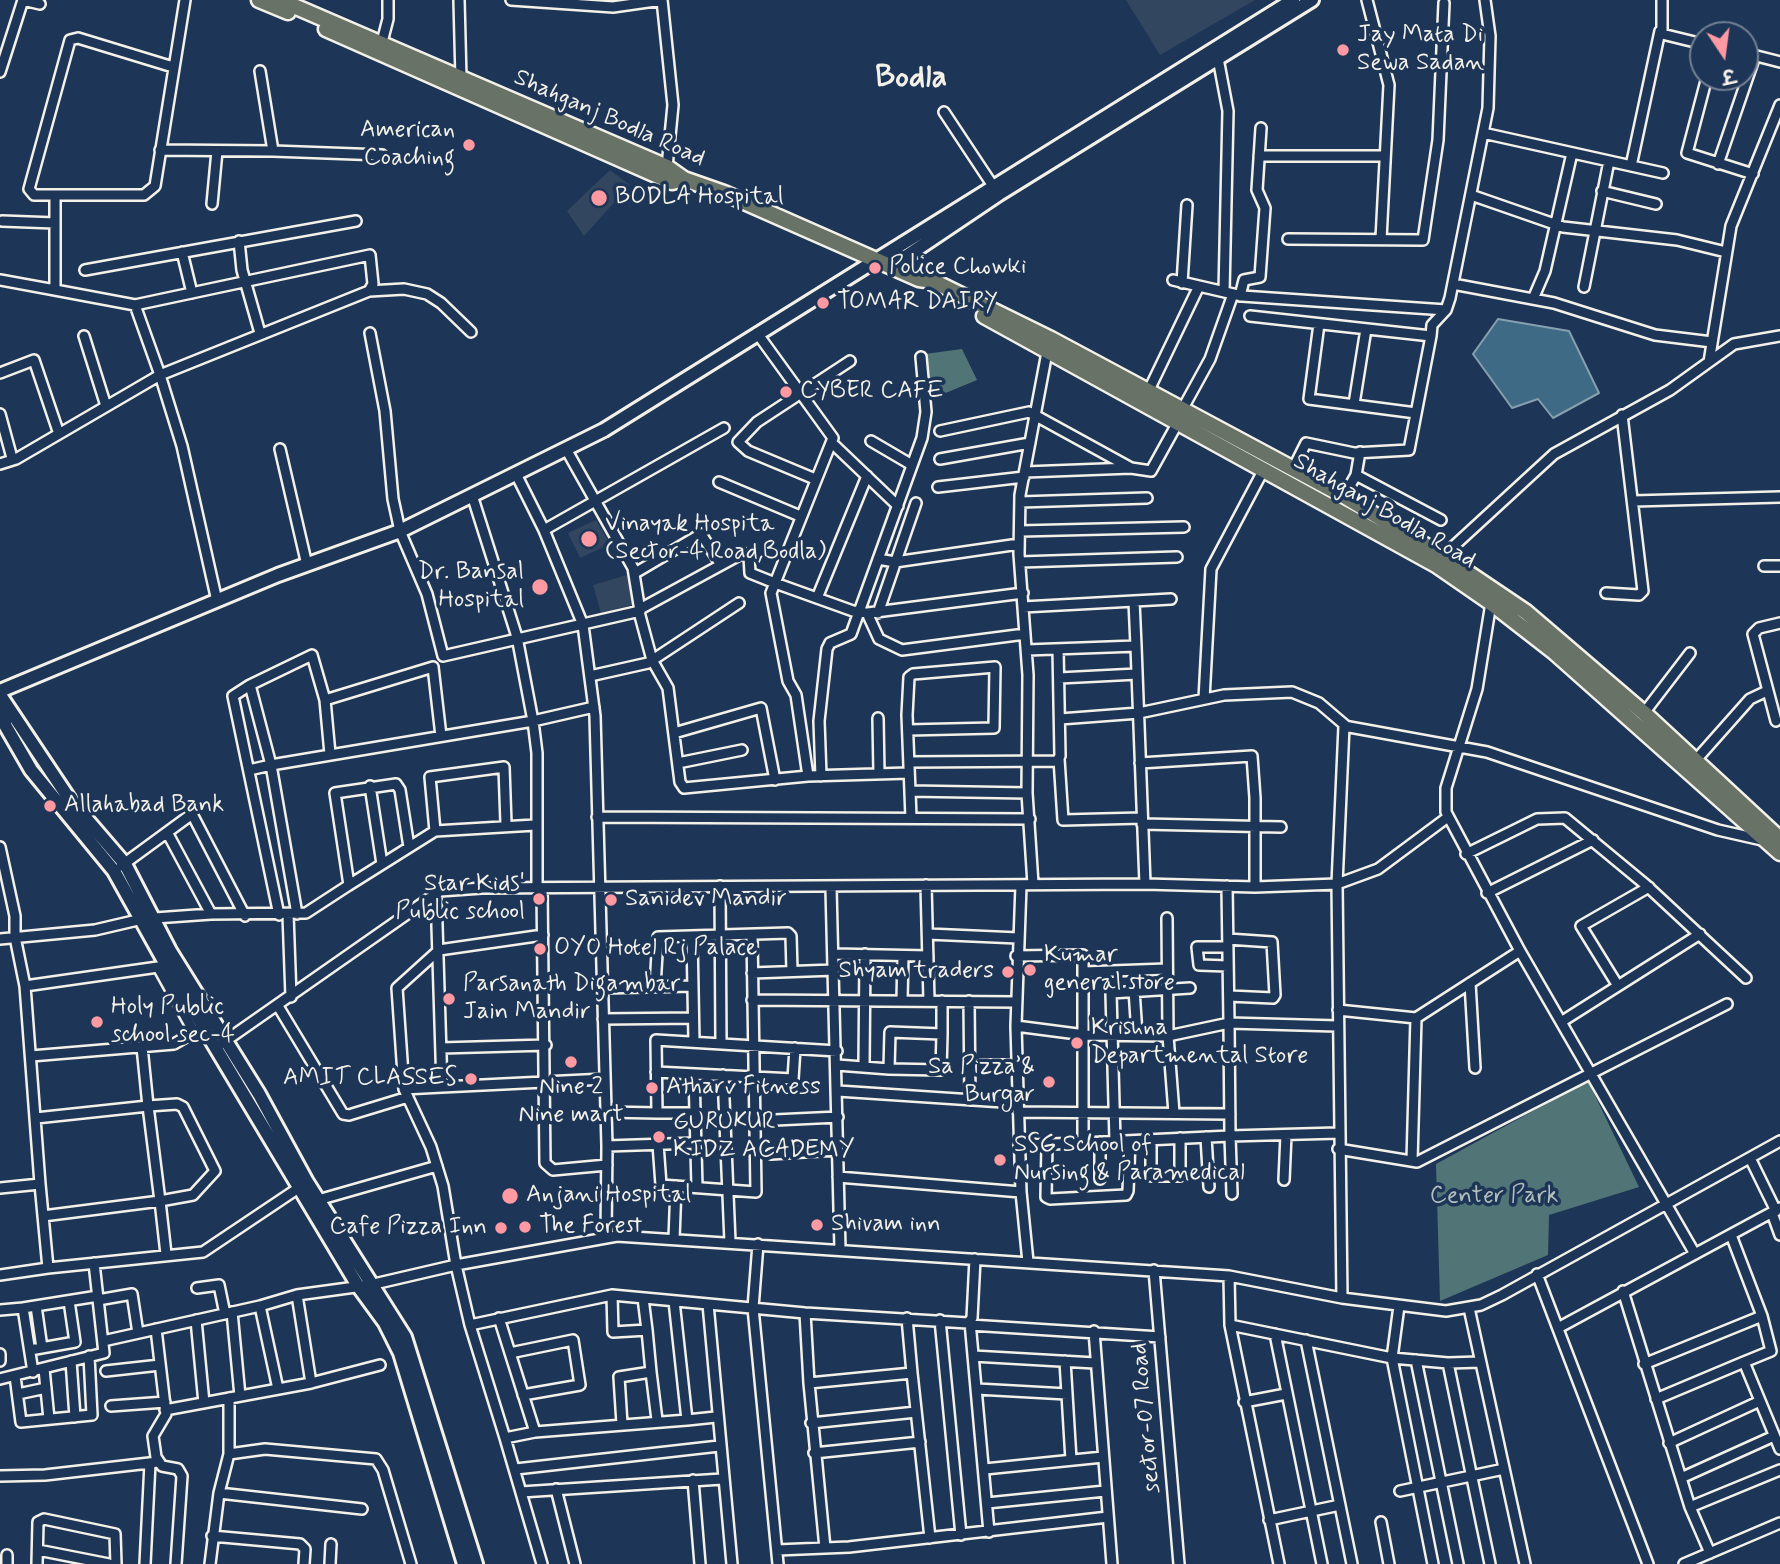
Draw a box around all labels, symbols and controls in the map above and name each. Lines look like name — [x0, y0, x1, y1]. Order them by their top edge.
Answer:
north arrow — [1689, 21, 1759, 91]
place label: Jay Mata Di Sewa Sadan — [1357, 22, 1484, 78]
marker: Jay Mata Di Sewa Sadan — [1335, 42, 1351, 58]
district label: Bodla — [875, 60, 947, 98]
text: उ — [1719, 61, 1737, 89]
street label: Shahganj Bodla Road — [509, 64, 709, 174]
place label: American Coaching — [360, 117, 455, 173]
marker: American Coaching — [461, 137, 477, 153]
place label: BODLA Hospital — [615, 184, 784, 212]
marker: BODLA Hospital — [589, 188, 609, 208]
place label: Police Chowki — [889, 254, 1026, 282]
marker: Police Chowki — [867, 260, 883, 276]
place label: TOMAR DAIRY — [837, 289, 998, 317]
marker: TOMAR DAIRY — [815, 295, 831, 311]
place label: CYBER CAFE — [800, 378, 944, 406]
marker: CYBER CAFE — [778, 384, 794, 400]
street label: Shahganj Bodla Road — [1287, 448, 1481, 576]
place label: Vinayak Hospita (Sector-4 Road,Bodla) — [605, 511, 826, 567]
marker: Vinayak Hospita (Sector-4 Road,Bodla) — [579, 529, 599, 549]
place label: Dr. Bansal Hospital — [418, 559, 524, 615]
marker: Dr. Bansal Hospital — [530, 577, 550, 597]
place label: Allahabad Bank — [64, 792, 224, 820]
marker: Allahabad Bank — [42, 798, 58, 814]
place label: Star Kids' Public school — [395, 871, 525, 927]
place label: Sanidev Mandir — [625, 886, 787, 914]
marker: Star Kids' Public school — [531, 891, 547, 907]
marker: Sanidev Mandir — [603, 892, 619, 908]
place label: OYO Hotel Rj Palace — [554, 935, 757, 963]
marker: OYO Hotel Rj Palace — [532, 941, 548, 957]
place label: Kumar general store — [1044, 942, 1175, 998]
place label: Shyam traders — [839, 958, 994, 986]
marker: Kumar general store — [1022, 962, 1038, 978]
marker: Shyam traders — [1000, 964, 1016, 980]
place label: Parsanath Digambar Jain Mandir — [463, 971, 680, 1027]
marker: Parsanath Digambar Jain Mandir — [441, 991, 457, 1007]
place label: Holy Public school sec-4 — [111, 994, 235, 1050]
marker: Holy Public school sec-4 — [89, 1014, 105, 1030]
place label: Krishna Departmental Store — [1091, 1015, 1308, 1071]
marker: Krishna Departmental Store — [1069, 1035, 1085, 1051]
marker: Nine 2 Nine mart — [563, 1054, 579, 1070]
place label: Sa Pizza’& Burgar — [928, 1054, 1035, 1110]
place label: AMIT CLASSES — [283, 1065, 457, 1093]
marker: AMIT CLASSES — [463, 1071, 479, 1087]
place label: Nine 2 Nine mart — [519, 1074, 623, 1130]
place label: Atharv Fitness — [666, 1074, 821, 1102]
marker: Sa Pizza’& Burgar — [1041, 1074, 1057, 1090]
marker: Atharv Fitness — [644, 1080, 660, 1096]
place label: GURUKUR KIDZ ACADEMY — [673, 1109, 854, 1165]
marker: GURUKUR KIDZ ACADEMY — [651, 1129, 667, 1145]
place label: SSG School of Nursing & Paramedical — [1014, 1132, 1245, 1188]
marker: SSG School of Nursing & Paramedical — [992, 1152, 1008, 1168]
place label: Anjani Hospital — [526, 1182, 691, 1210]
park label: Center Park — [1430, 1183, 1558, 1211]
marker: Anjani Hospital — [500, 1186, 520, 1206]
place label: Shivam inn — [831, 1211, 941, 1239]
place label: The Forest — [539, 1213, 642, 1241]
place label: Cafe Pizza Inn — [329, 1214, 487, 1242]
marker: Shivam inn — [809, 1217, 825, 1233]
marker: The Forest — [517, 1219, 533, 1235]
marker: Cafe Pizza Inn — [493, 1220, 509, 1236]
street label: sector-07 Road — [1126, 1341, 1168, 1495]

